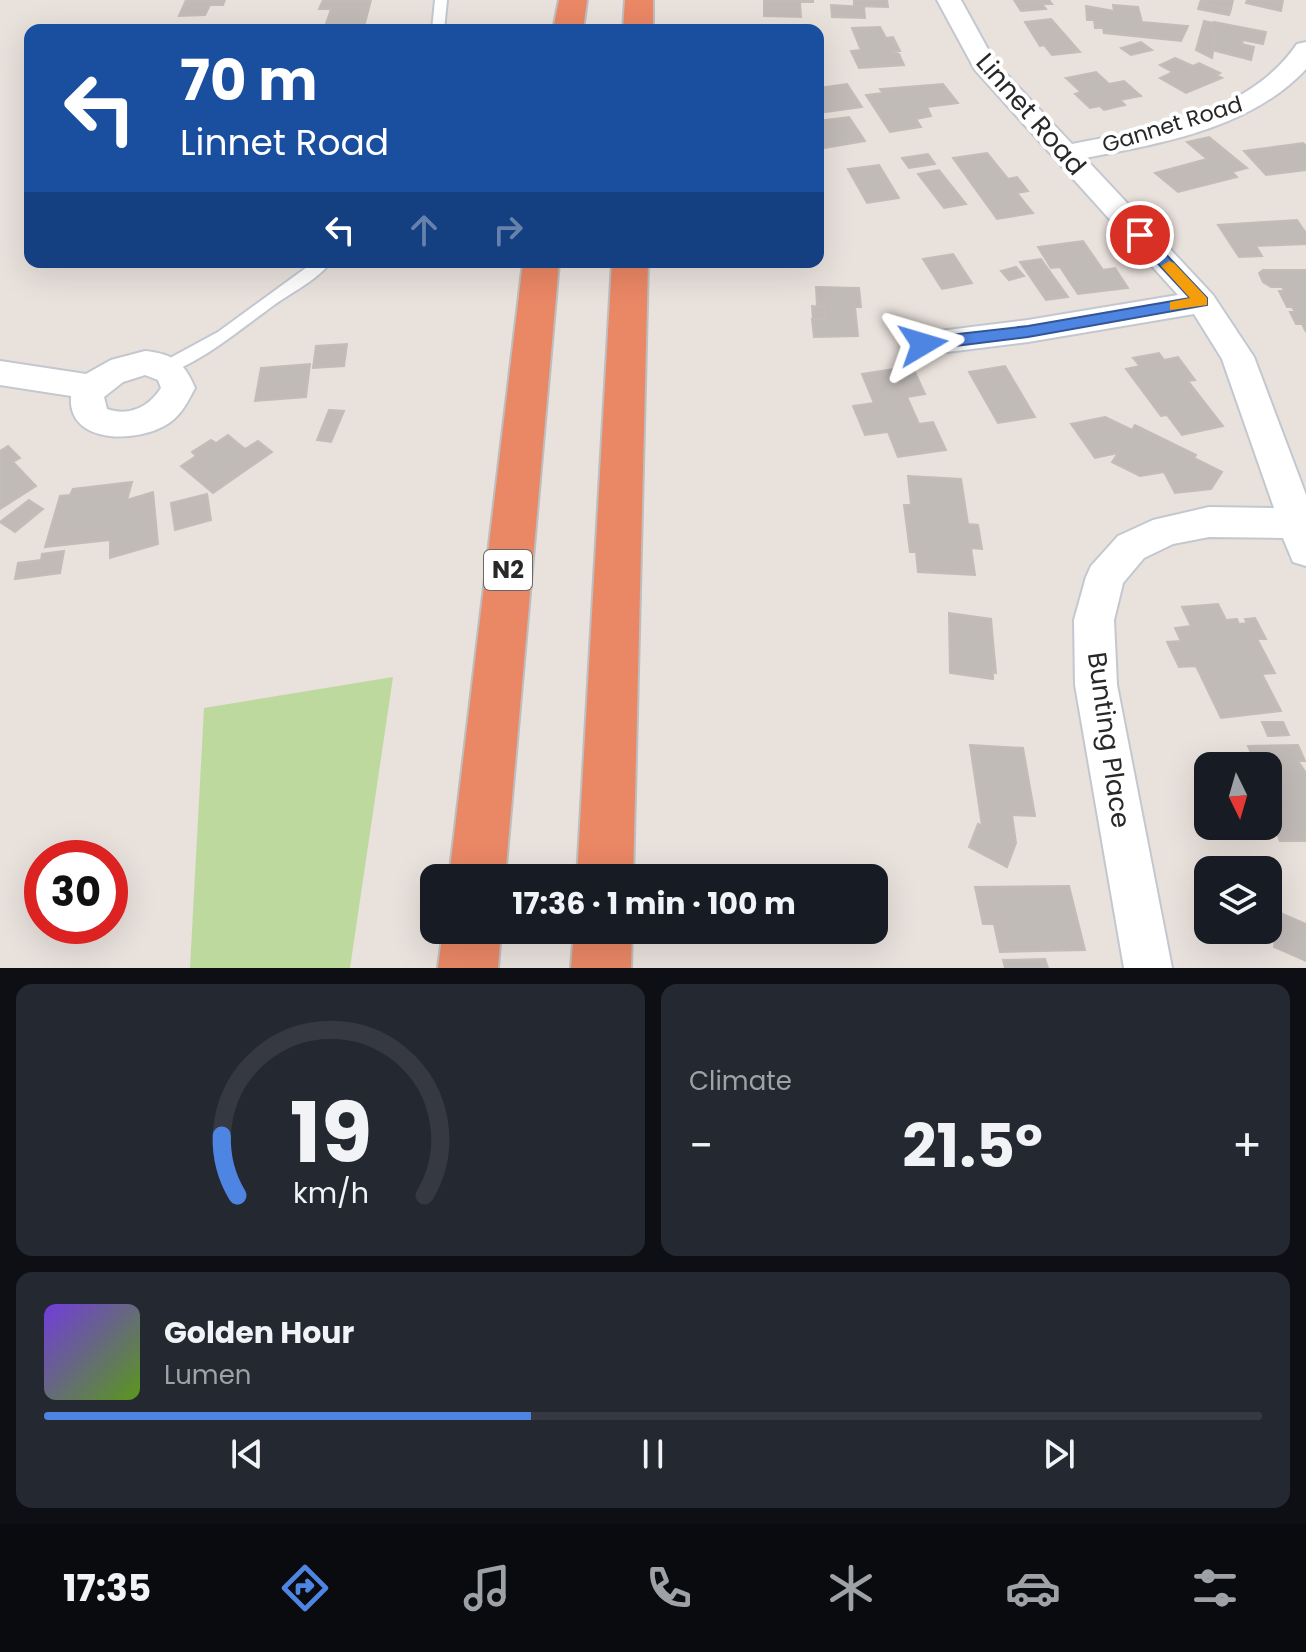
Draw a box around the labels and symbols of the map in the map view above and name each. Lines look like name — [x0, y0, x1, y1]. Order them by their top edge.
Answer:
street label: Linnet Road — [968, 45, 1094, 183]
street label: Gannet Road — [1098, 88, 1246, 160]
pin — [1106, 201, 1174, 269]
position arrow — [881, 302, 965, 386]
road number: N2 — [484, 550, 532, 590]
street label: Bunting Place — [1079, 650, 1139, 830]
north arrow — [1194, 752, 1282, 840]
speed limit sign: 30 — [24, 840, 128, 944]

